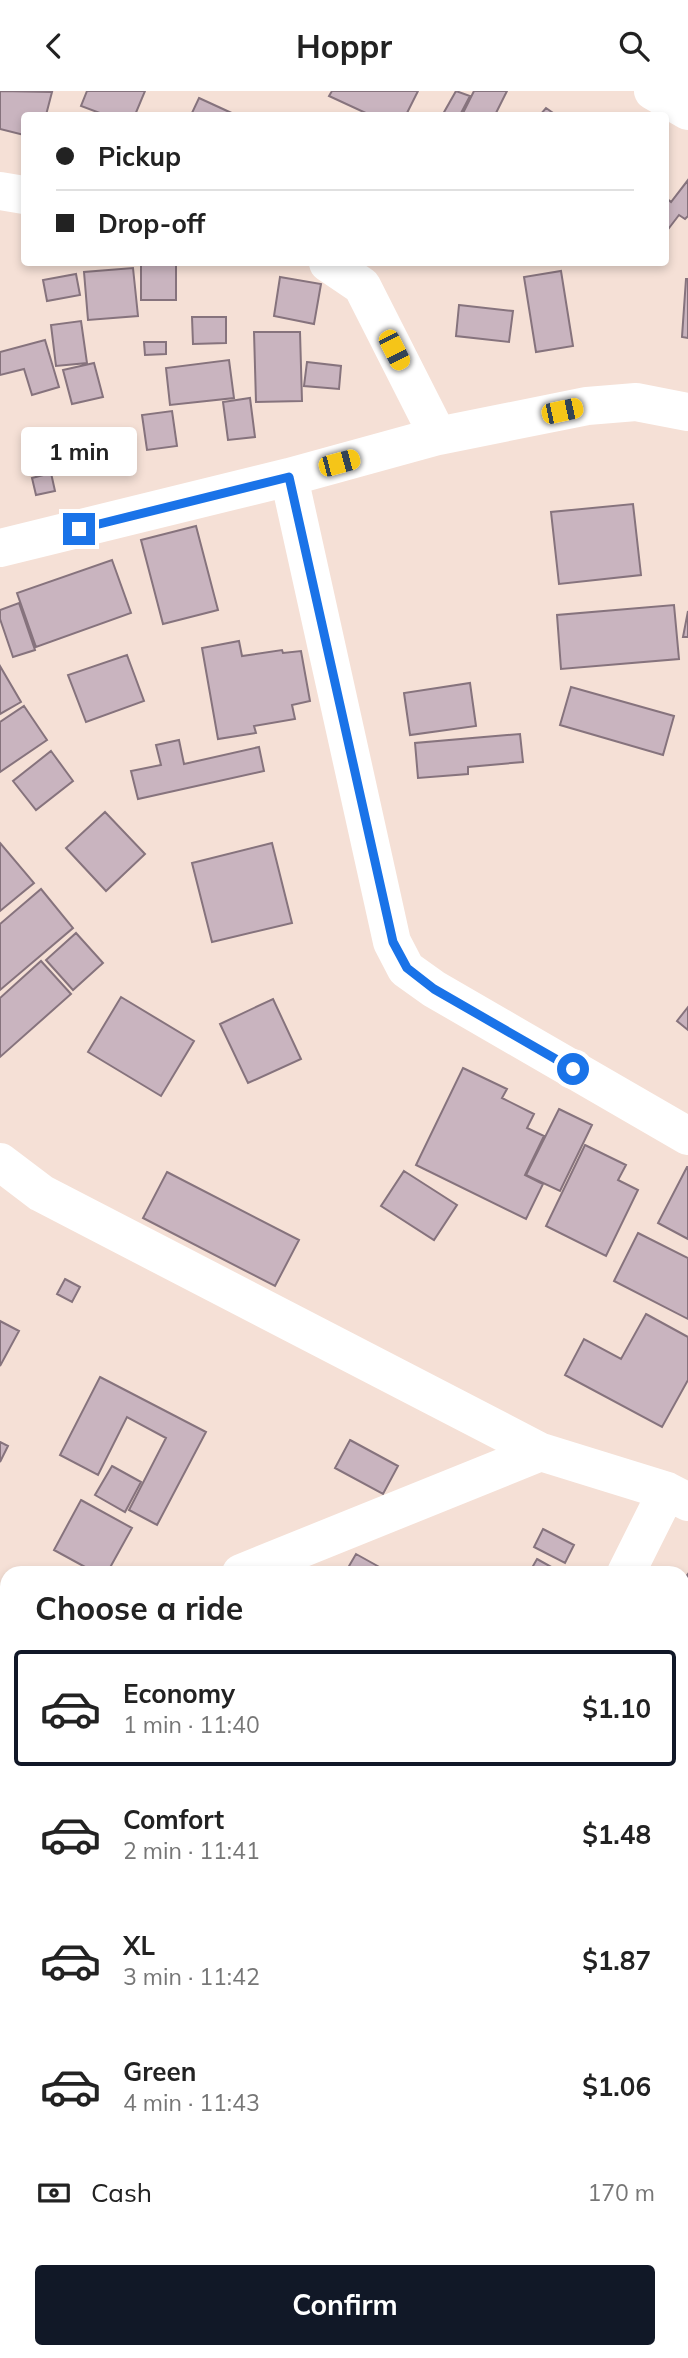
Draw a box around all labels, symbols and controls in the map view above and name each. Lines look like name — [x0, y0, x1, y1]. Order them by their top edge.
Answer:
text: Hoppr — [296, 26, 392, 66]
icon: back — [35, 27, 73, 65]
icon: search — [615, 27, 653, 65]
text: Pickup — [98, 140, 181, 173]
text: Drop-off — [98, 207, 205, 240]
car — [376, 327, 413, 373]
car — [540, 396, 585, 426]
callout: 1 min — [21, 427, 137, 477]
text: 1 min — [49, 437, 109, 466]
car — [316, 447, 363, 479]
route end — [63, 513, 95, 545]
route start — [557, 1053, 589, 1085]
text: Choose a ride — [35, 1588, 243, 1628]
icon: car — [39, 1677, 102, 1740]
text: Economy — [123, 1677, 235, 1710]
text: $1.10 — [582, 1692, 651, 1725]
text: 1 min · 11:40 — [123, 1710, 260, 1739]
icon: car — [39, 1803, 102, 1866]
text: Comfort — [123, 1803, 224, 1836]
text: $1.48 — [582, 1818, 651, 1851]
text: 2 min · 11:41 — [123, 1836, 260, 1865]
icon: car — [39, 1929, 102, 1992]
text: XL — [123, 1929, 155, 1962]
text: $1.87 — [582, 1944, 651, 1977]
text: 3 min · 11:42 — [123, 1962, 260, 1991]
icon: car — [39, 2055, 102, 2118]
text: Green — [123, 2055, 196, 2088]
text: $1.06 — [582, 2070, 651, 2103]
text: 4 min · 11:43 — [123, 2088, 260, 2117]
icon: cash — [35, 2174, 73, 2212]
text: Cash — [91, 2176, 152, 2209]
text: 170 m — [587, 2178, 655, 2207]
button: Confirm — [35, 2265, 655, 2345]

